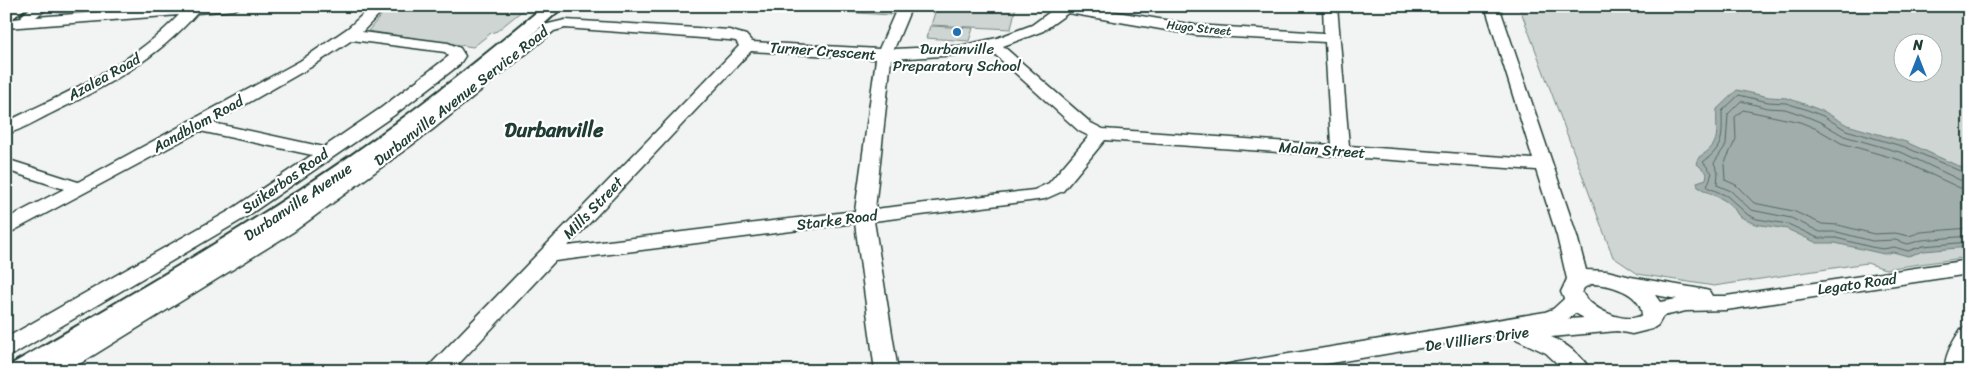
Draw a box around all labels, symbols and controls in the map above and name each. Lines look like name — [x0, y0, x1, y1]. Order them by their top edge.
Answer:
street label: Hugo Street — [1165, 14, 1233, 42]
street label: Durbanville Avenue Service Road — [368, 19, 555, 173]
marker: Durbanville Preparatory School — [951, 26, 963, 38]
north arrow — [1892, 32, 1942, 82]
text: N — [1912, 33, 1923, 58]
street label: Turner Crescent — [769, 34, 877, 68]
place label: Durbanville Preparatory School — [893, 36, 1022, 79]
street label: Azalea Road — [62, 46, 146, 108]
street label: Aandblom Road — [147, 88, 249, 160]
district label: Durbanville — [505, 113, 604, 148]
street label: Malan Street — [1278, 134, 1367, 166]
street label: Suikerbos Road — [236, 141, 335, 221]
street label: Durbanville Avenue — [238, 156, 358, 248]
street label: Mills Street — [556, 170, 630, 245]
street label: Starke Road — [795, 202, 880, 238]
street label: Legato Road — [1816, 265, 1899, 302]
street label: De Villiers Drive — [1423, 319, 1531, 359]

